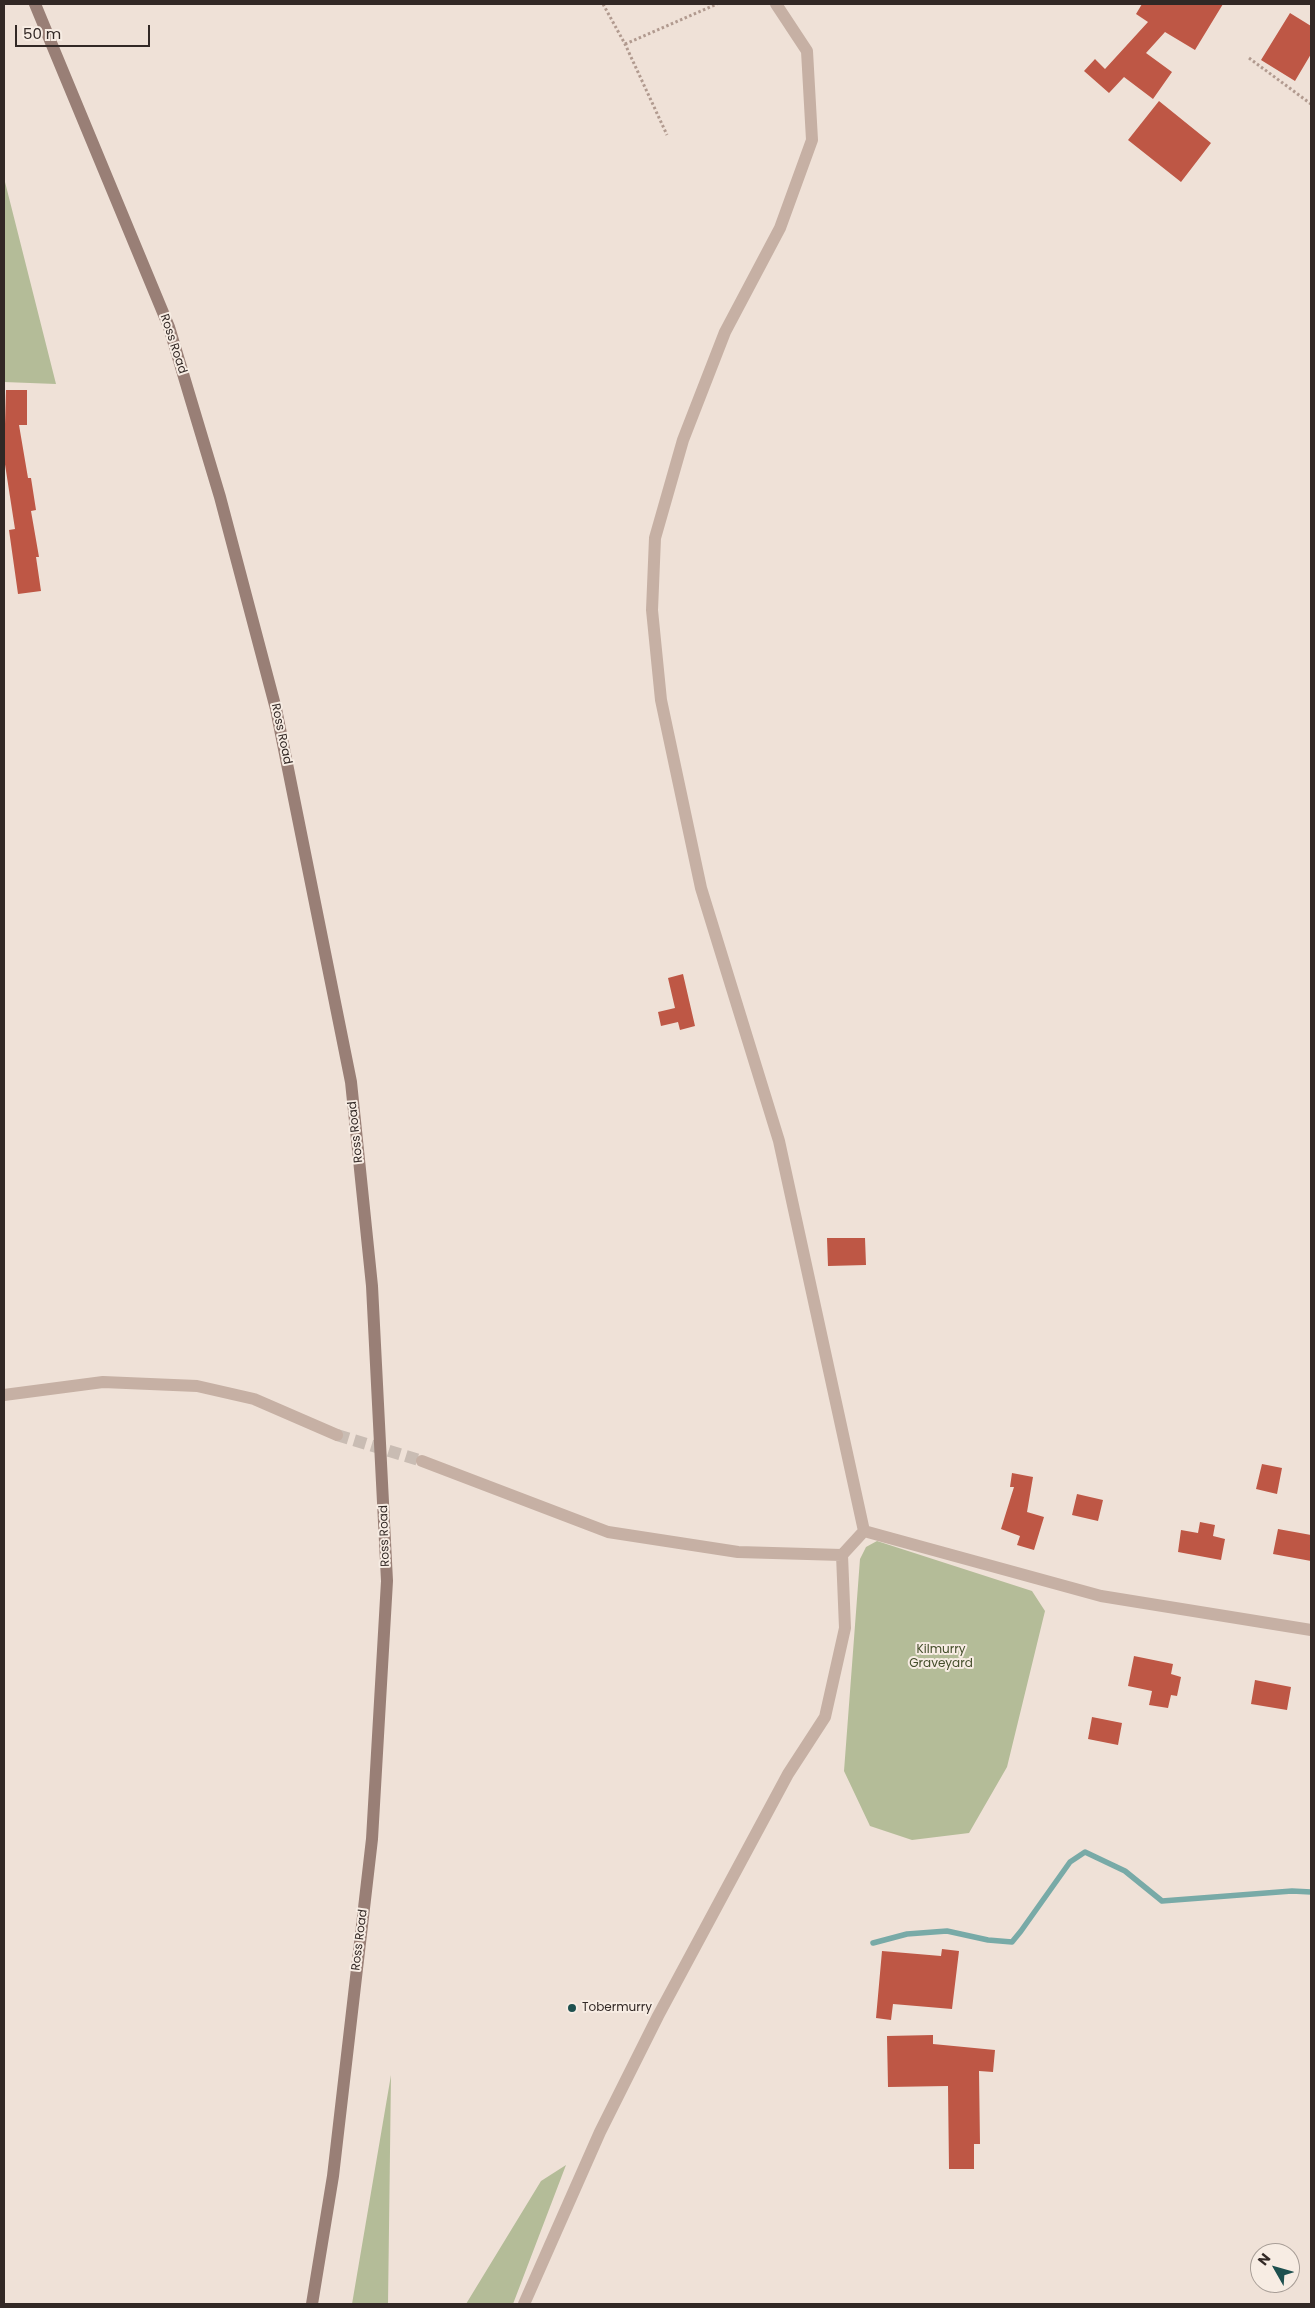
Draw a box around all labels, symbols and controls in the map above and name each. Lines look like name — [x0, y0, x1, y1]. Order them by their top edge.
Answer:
scale bar — [18, 15, 152, 47]
text: 50 m — [23, 23, 61, 44]
street label: Ross Road — [157, 312, 189, 376]
street label: Ross Road — [268, 702, 294, 766]
street label: Ross Road — [346, 1100, 366, 1164]
street label: Ross Road — [377, 1505, 393, 1567]
park label: Kilmurry Graveyard — [909, 1643, 973, 1671]
street label: Ross Road — [349, 1908, 371, 1972]
place label: Tobermurry — [582, 2001, 652, 2015]
marker: Tobermurry — [566, 2002, 578, 2014]
north arrow — [1250, 2243, 1300, 2293]
text: N — [1253, 2249, 1275, 2270]

